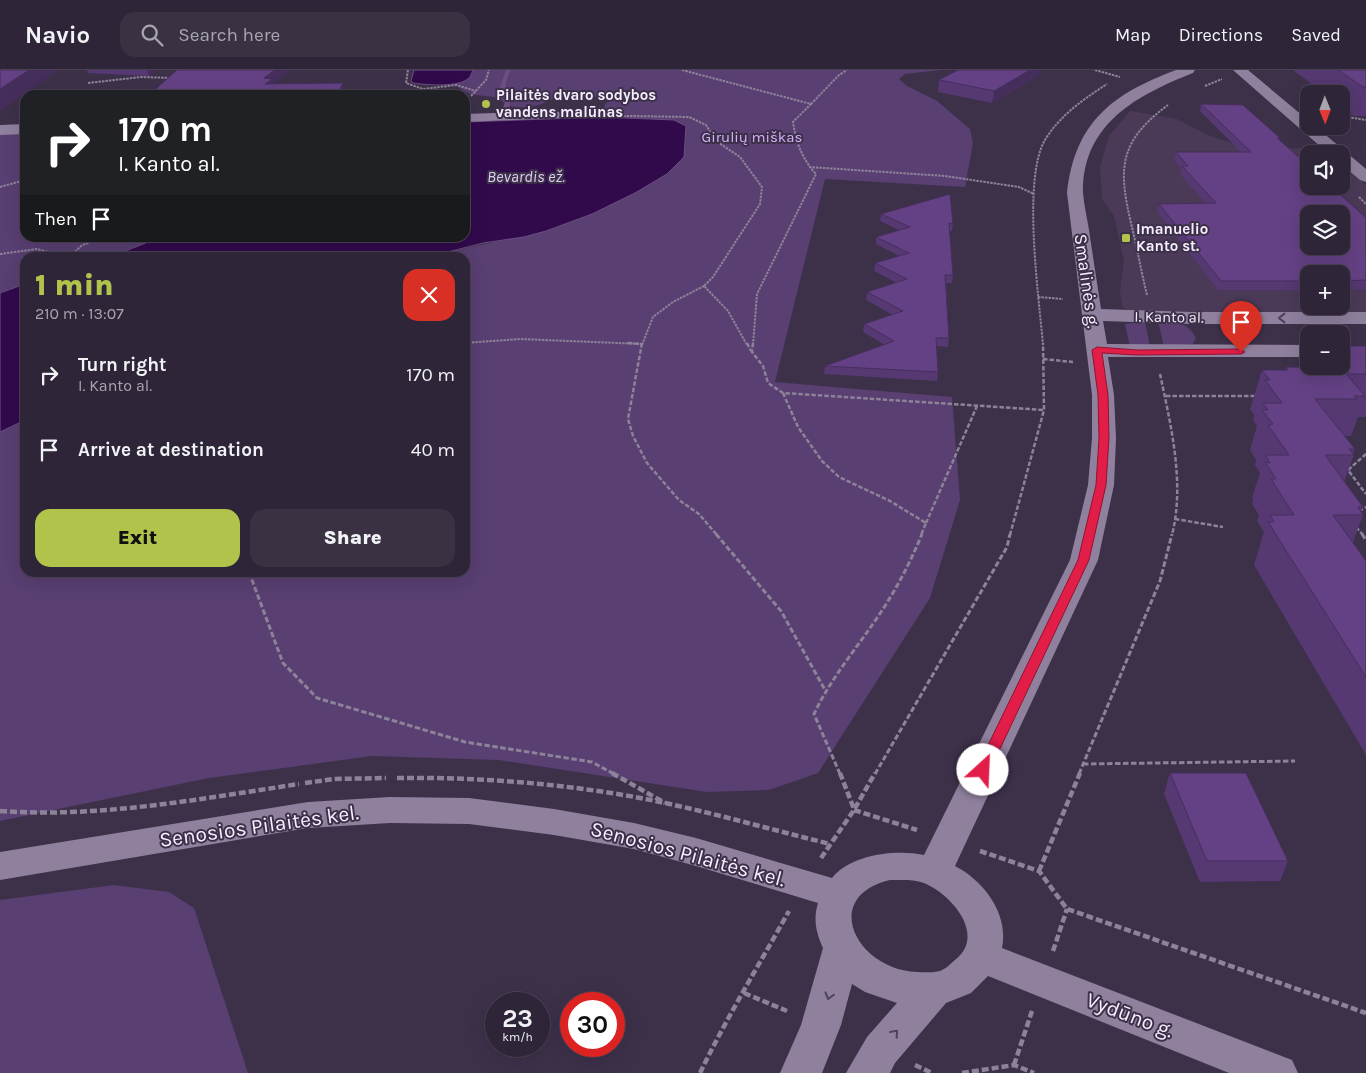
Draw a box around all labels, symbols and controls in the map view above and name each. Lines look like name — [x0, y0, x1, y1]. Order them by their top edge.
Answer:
search box — [120, 12, 470, 57]
text: Navio — [25, 21, 90, 49]
icon: search — [138, 21, 166, 49]
text: Search here — [178, 24, 280, 46]
text: Map — [1115, 24, 1151, 46]
text: Directions — [1179, 24, 1263, 46]
text: Saved — [1291, 24, 1341, 46]
north arrow — [1300, 85, 1350, 135]
map controls — [1300, 85, 1350, 375]
place label: Pilaitės dvaro sodybos vandens malūnas — [496, 86, 656, 121]
marker: Pilaitės dvaro sodybos vandens malūnas — [480, 98, 492, 110]
text: 170 m — [118, 109, 212, 150]
icon: right — [35, 110, 100, 175]
park label: Girulių miškas — [702, 128, 802, 146]
button: sound — [1300, 145, 1350, 195]
text: I. Kanto al. — [118, 151, 220, 177]
water label: Bevardis ež. — [487, 167, 565, 186]
icon: arrive — [87, 205, 115, 233]
button: layers — [1300, 205, 1350, 255]
text: Then — [35, 208, 77, 230]
place label: Imanuelio Kanto st. — [1136, 220, 1208, 255]
street label: Smalinės g. — [1069, 232, 1105, 330]
marker: Imanuelio Kanto st. — [1120, 232, 1132, 244]
button: + — [1300, 265, 1350, 315]
text: 1 min — [35, 267, 114, 303]
button: close — [403, 269, 455, 321]
pin — [1220, 301, 1262, 352]
text: 210 m · 13:07 — [35, 304, 124, 323]
street label: I. Kanto al. — [1134, 307, 1204, 327]
icon: arrive — [1227, 308, 1255, 336]
one-way arrow — [1278, 313, 1286, 323]
button: − — [1300, 325, 1350, 375]
text: Turn right — [78, 354, 167, 376]
icon: right — [35, 361, 63, 389]
text: 170 m — [406, 364, 455, 386]
text: I. Kanto al. — [78, 376, 152, 395]
icon: arrive — [35, 436, 63, 464]
text: Arrive at destination — [78, 439, 264, 461]
text: 40 m — [411, 439, 455, 461]
button: Exit — [35, 509, 240, 567]
button: Share — [250, 509, 455, 567]
position arrow — [956, 743, 1008, 795]
street label: Senosios Pilaitės kel. — [158, 800, 360, 852]
street label: Senosios Pilaitės kel. — [588, 816, 788, 892]
street label: Vydūno g. — [1083, 987, 1177, 1043]
one-way arrow — [824, 991, 834, 1000]
speed limit sign: 30 — [560, 992, 625, 1057]
text: 23 — [502, 1004, 533, 1033]
text: km/h — [502, 1030, 533, 1044]
one-way arrow — [890, 1030, 899, 1039]

